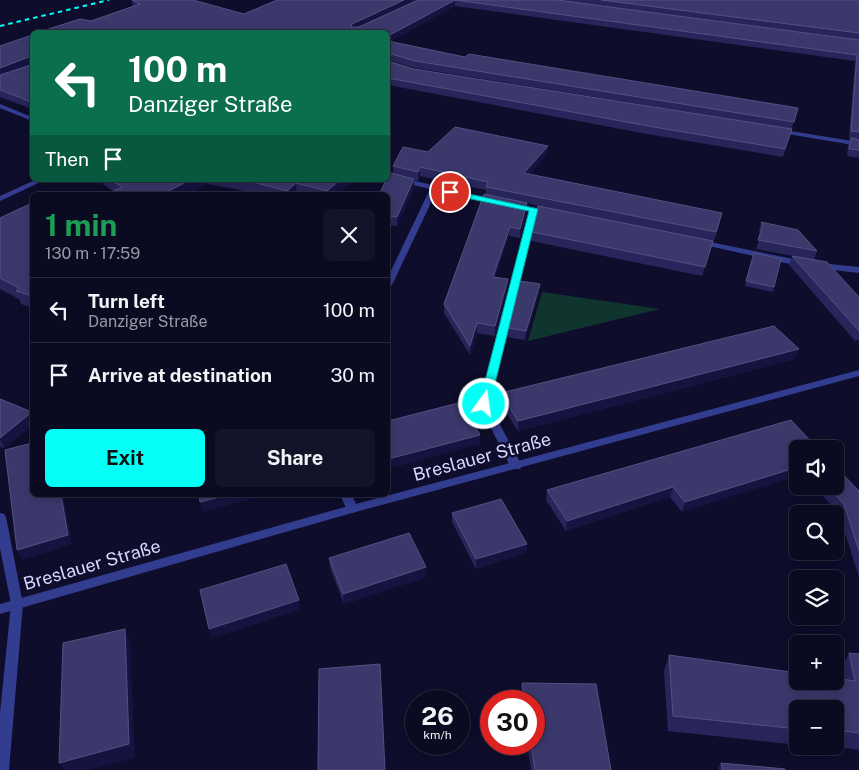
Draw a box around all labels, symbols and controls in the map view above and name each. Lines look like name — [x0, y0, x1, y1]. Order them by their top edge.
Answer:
text: 100 m — [128, 49, 227, 90]
icon: left — [45, 50, 110, 115]
text: Danziger Straße — [128, 91, 292, 117]
icon: arrive — [99, 145, 127, 173]
text: Then — [45, 148, 89, 170]
pin — [429, 171, 471, 213]
icon: arrive — [436, 178, 464, 206]
text: 1 min — [45, 207, 117, 243]
button: close — [323, 209, 375, 261]
text: 130 m · 17:59 — [45, 244, 140, 263]
text: Turn left — [88, 290, 165, 312]
icon: left — [45, 296, 73, 324]
text: 100 m — [323, 299, 375, 321]
text: Danziger Straße — [88, 312, 208, 331]
icon: arrive — [45, 361, 73, 389]
text: Arrive at destination — [88, 364, 272, 386]
text: 30 m — [330, 364, 375, 386]
position arrow — [457, 377, 509, 429]
street label: Breslauer Straße — [411, 428, 553, 485]
button: Exit — [45, 429, 205, 487]
button: Share — [215, 429, 375, 487]
map controls — [789, 440, 844, 755]
button: sound — [789, 440, 844, 495]
button: search — [789, 505, 844, 560]
street label: Breslauer Straße — [21, 535, 163, 594]
button: layers — [789, 570, 844, 625]
button: + — [789, 635, 844, 690]
speed limit sign: 30 — [480, 690, 545, 755]
button: − — [789, 700, 844, 755]
text: 26 — [421, 701, 454, 731]
text: km/h — [423, 728, 452, 742]

